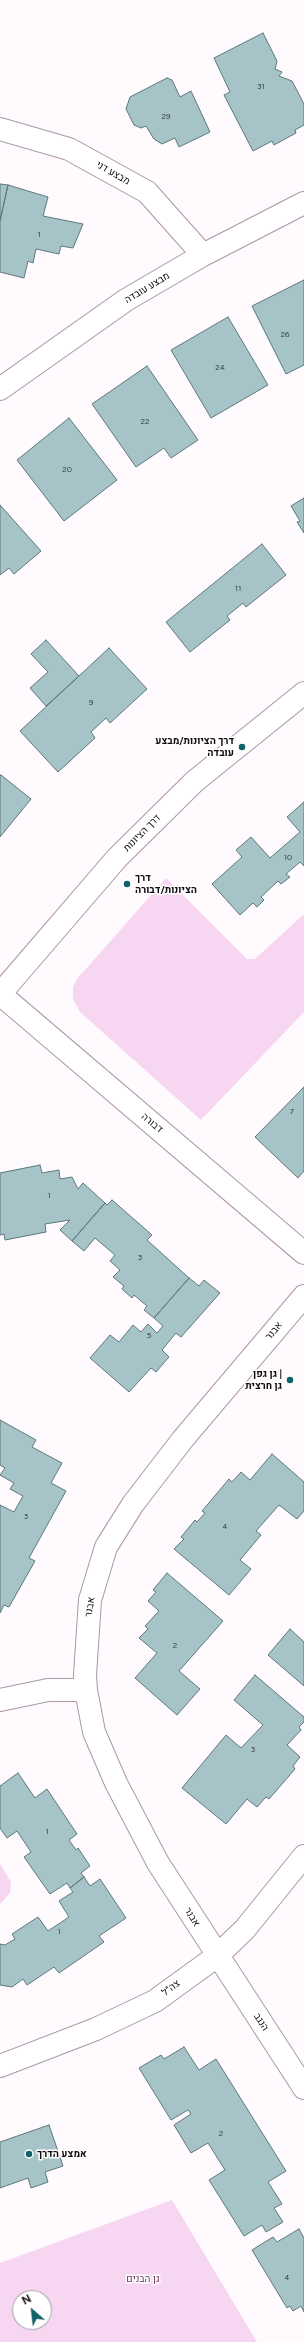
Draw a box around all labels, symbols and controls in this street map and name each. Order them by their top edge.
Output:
house number: 31 [257,82,265,92]
house number: 29 [162,112,170,122]
street label: מבצע דני [94,159,132,187]
house number: 1 [37,230,41,240]
street label: מבצע עובדה [122,270,172,306]
house number: 26 [281,330,289,340]
house number: 24 [215,363,225,373]
house number: 22 [141,417,149,427]
house number: 20 [62,465,72,475]
house number: 11 [235,584,241,594]
house number: 9 [89,698,93,708]
place label: דרך הציונות/מבצע עובדה [155,735,234,758]
marker: דרך הציונות/מבצע עובדה [237,742,247,752]
street label: דרך הציונות [121,812,163,854]
house number: 10 [284,853,292,863]
place label: דרך הציונות/דבורה [135,872,197,896]
marker: דרך הציונות/דבורה [122,879,132,889]
house number: 7 [290,1107,294,1117]
street label: דבורה [139,1111,165,1135]
house number: 1 [47,1191,51,1201]
house number: 3 [138,1253,142,1263]
street label: אבנר [263,1319,285,1343]
house number: 5 [147,1331,151,1341]
place label: גן גפן | גן חרצית [245,1368,282,1392]
marker: גן גפן | גן חרצית [285,1375,295,1385]
house number: 3 [24,1512,28,1522]
house number: 4 [223,1522,227,1532]
street label: אבנר [82,1596,98,1618]
house number: 2 [173,1641,177,1651]
house number: 3 [251,1745,255,1755]
house number: 1 [45,1827,49,1837]
street label: אבנר [182,1905,202,1929]
house number: 1 [57,1927,61,1937]
street label: צה"ל [160,1977,182,1999]
street label: הנגב [251,2011,271,2033]
house number: 2 [219,2129,223,2139]
place label: אמצע הדרך [37,2148,87,2160]
marker: אמצע הדרך [24,2149,34,2159]
park label: גן הבנים [126,2273,160,2285]
house number: 4 [285,2273,289,2283]
north arrow [12,2290,52,2330]
text: N [20,2292,33,2308]

